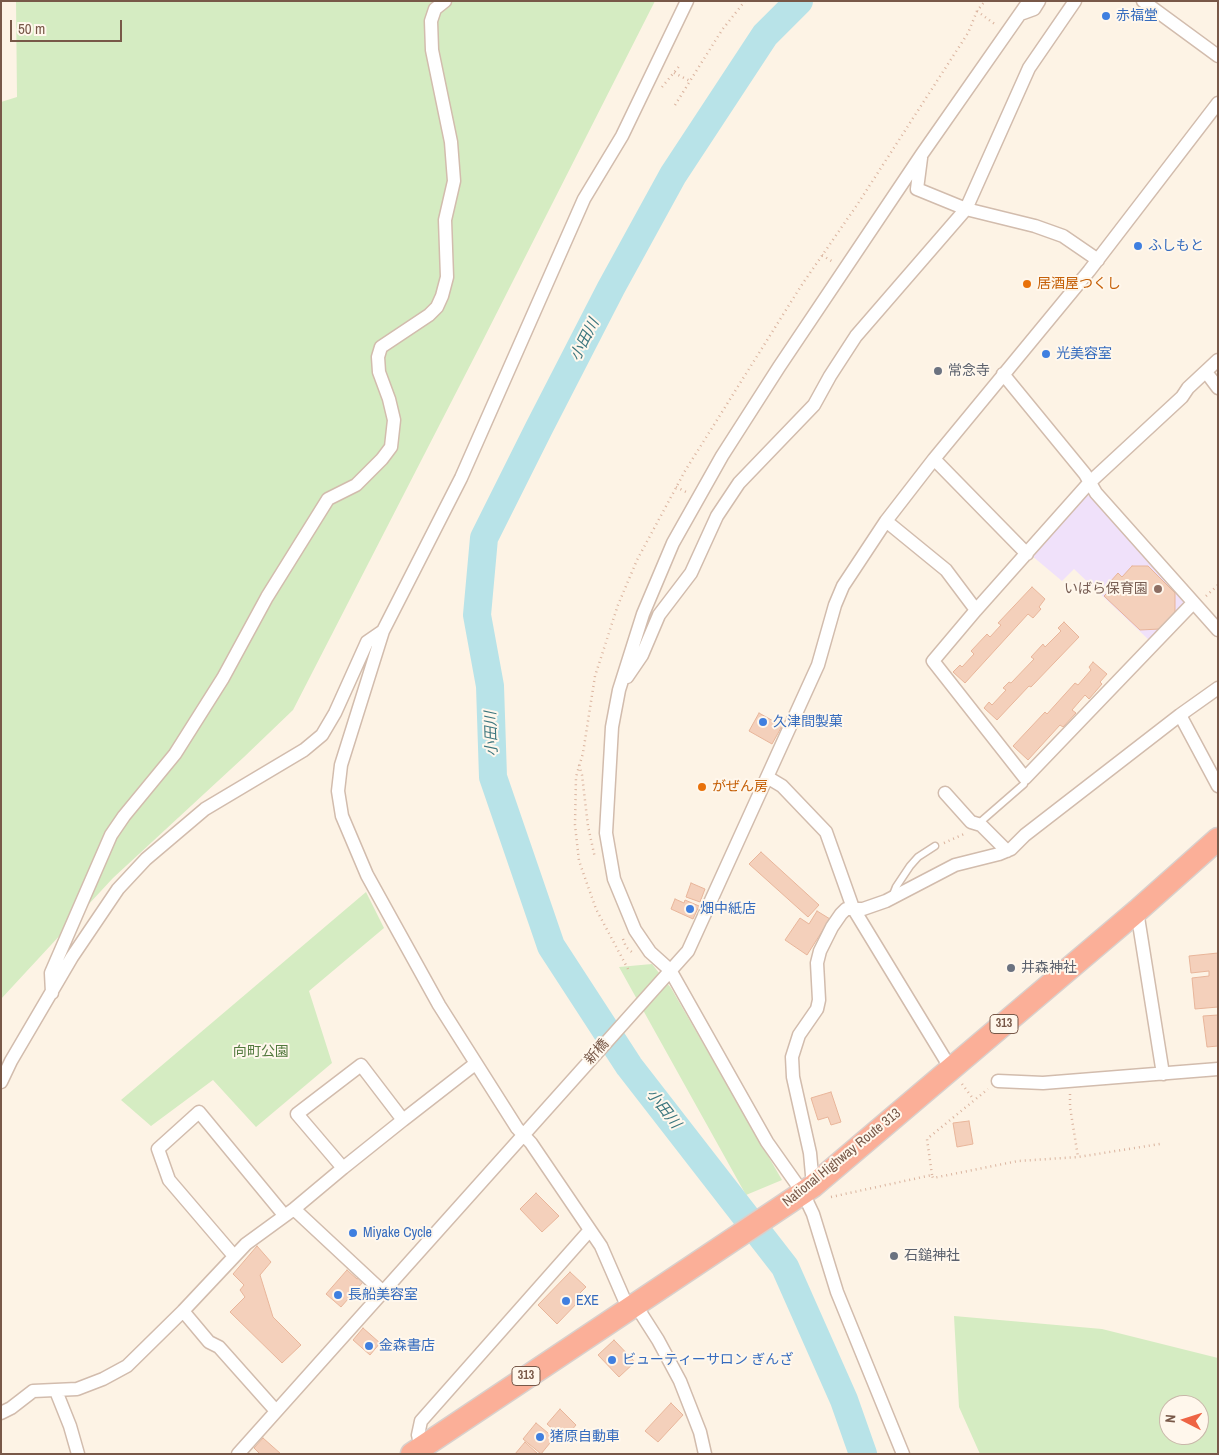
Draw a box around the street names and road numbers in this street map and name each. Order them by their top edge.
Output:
road number: 313 [990,1014,1018,1034]
street label: 新橋 [581,1036,613,1068]
street label: National Highway Route 313 [780,1105,904,1211]
road number: 313 [512,1366,540,1385]

